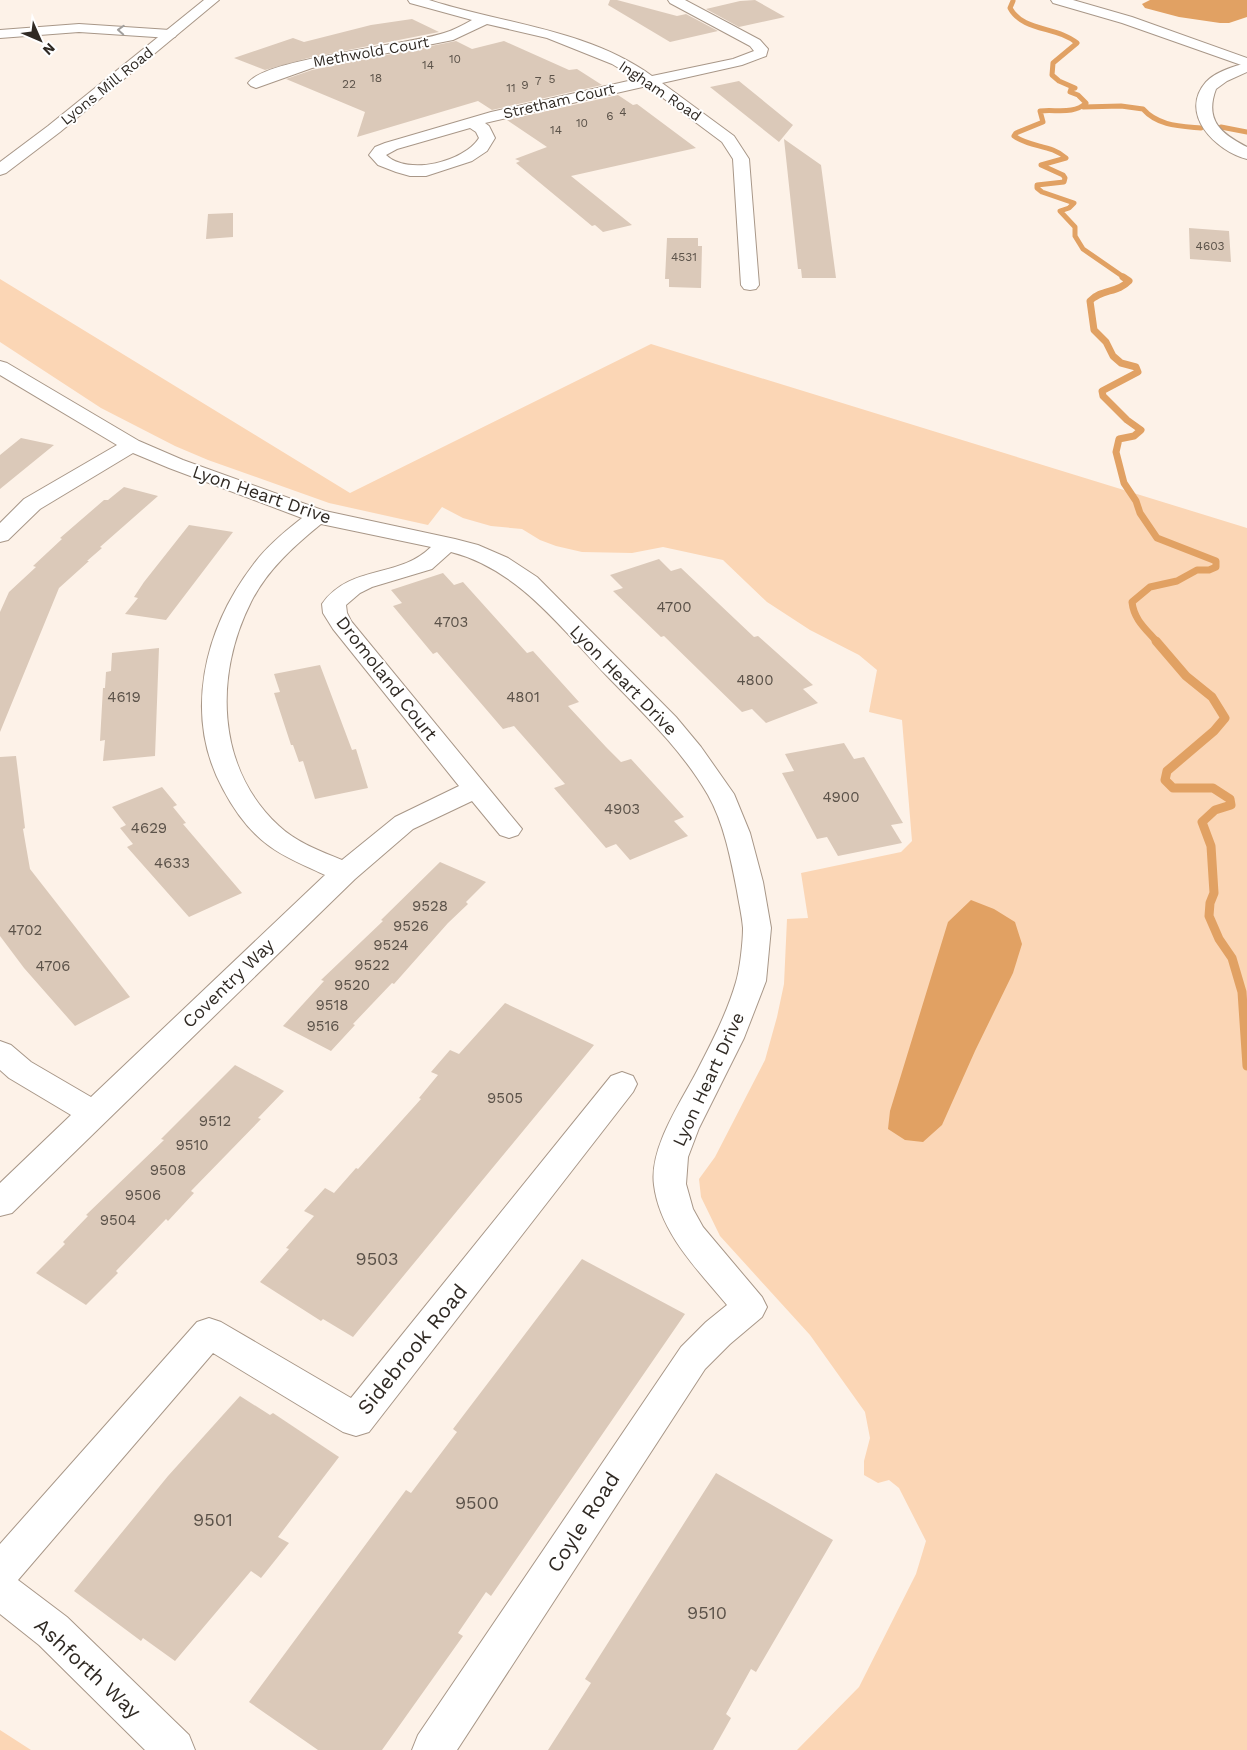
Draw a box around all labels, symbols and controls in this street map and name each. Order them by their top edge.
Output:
north arrow [15,15,65,65]
one-way arrow [117,24,125,35]
street label: Methwold Court [312,33,431,71]
text: N [40,40,59,59]
street label: Lyons Mill Road [57,43,157,129]
house number: 10 [449,52,461,66]
street label: Ingham Road [615,57,705,125]
house number: 14 [422,58,434,72]
house number: 18 [370,71,382,85]
house number: 5 [549,72,556,86]
house number: 7 [535,74,542,88]
house number: 22 [342,77,356,91]
house number: 9 [521,78,529,92]
street label: Stretham Court [501,79,617,123]
house number: 11 [506,81,516,95]
house number: 4 [619,105,627,119]
house number: 6 [606,109,614,123]
house number: 10 [576,116,588,130]
house number: 14 [550,123,562,137]
house number: 4603 [1196,239,1224,253]
house number: 4531 [671,250,697,264]
street label: Lyon Heart Drive [190,460,334,528]
house number: 4700 [656,598,692,616]
street label: Dromoland Court [332,612,442,745]
house number: 4703 [434,613,468,631]
street label: Lyon Heart Drive [566,620,682,740]
house number: 4800 [736,671,774,689]
house number: 4619 [107,688,141,706]
house number: 4801 [506,688,540,706]
house number: 4900 [822,788,860,806]
house number: 4903 [604,800,640,818]
house number: 4629 [131,819,167,837]
house number: 4633 [154,854,190,872]
house number: 9528 [412,897,448,915]
house number: 9526 [393,917,429,935]
house number: 4702 [8,921,42,939]
street label: Coventry Way [178,934,279,1032]
house number: 9524 [373,936,409,954]
house number: 9522 [354,956,390,974]
house number: 4706 [36,957,70,975]
house number: 9520 [334,976,370,994]
house number: 9518 [315,996,349,1014]
street label: Lyon Heart Drive [668,1009,748,1149]
house number: 9516 [307,1017,339,1035]
house number: 9505 [487,1089,523,1107]
house number: 9512 [199,1112,231,1130]
house number: 9510 [175,1136,209,1154]
house number: 9508 [150,1161,186,1179]
house number: 9506 [125,1186,161,1204]
house number: 9504 [100,1211,136,1229]
house number: 9503 [356,1248,398,1269]
street label: Sidebrook Road [352,1279,472,1419]
street label: Coyle Road [541,1467,625,1577]
house number: 9500 [455,1492,499,1513]
house number: 9501 [193,1509,233,1530]
house number: 9510 [687,1602,727,1623]
street label: Ashforth Way [30,1612,146,1724]

